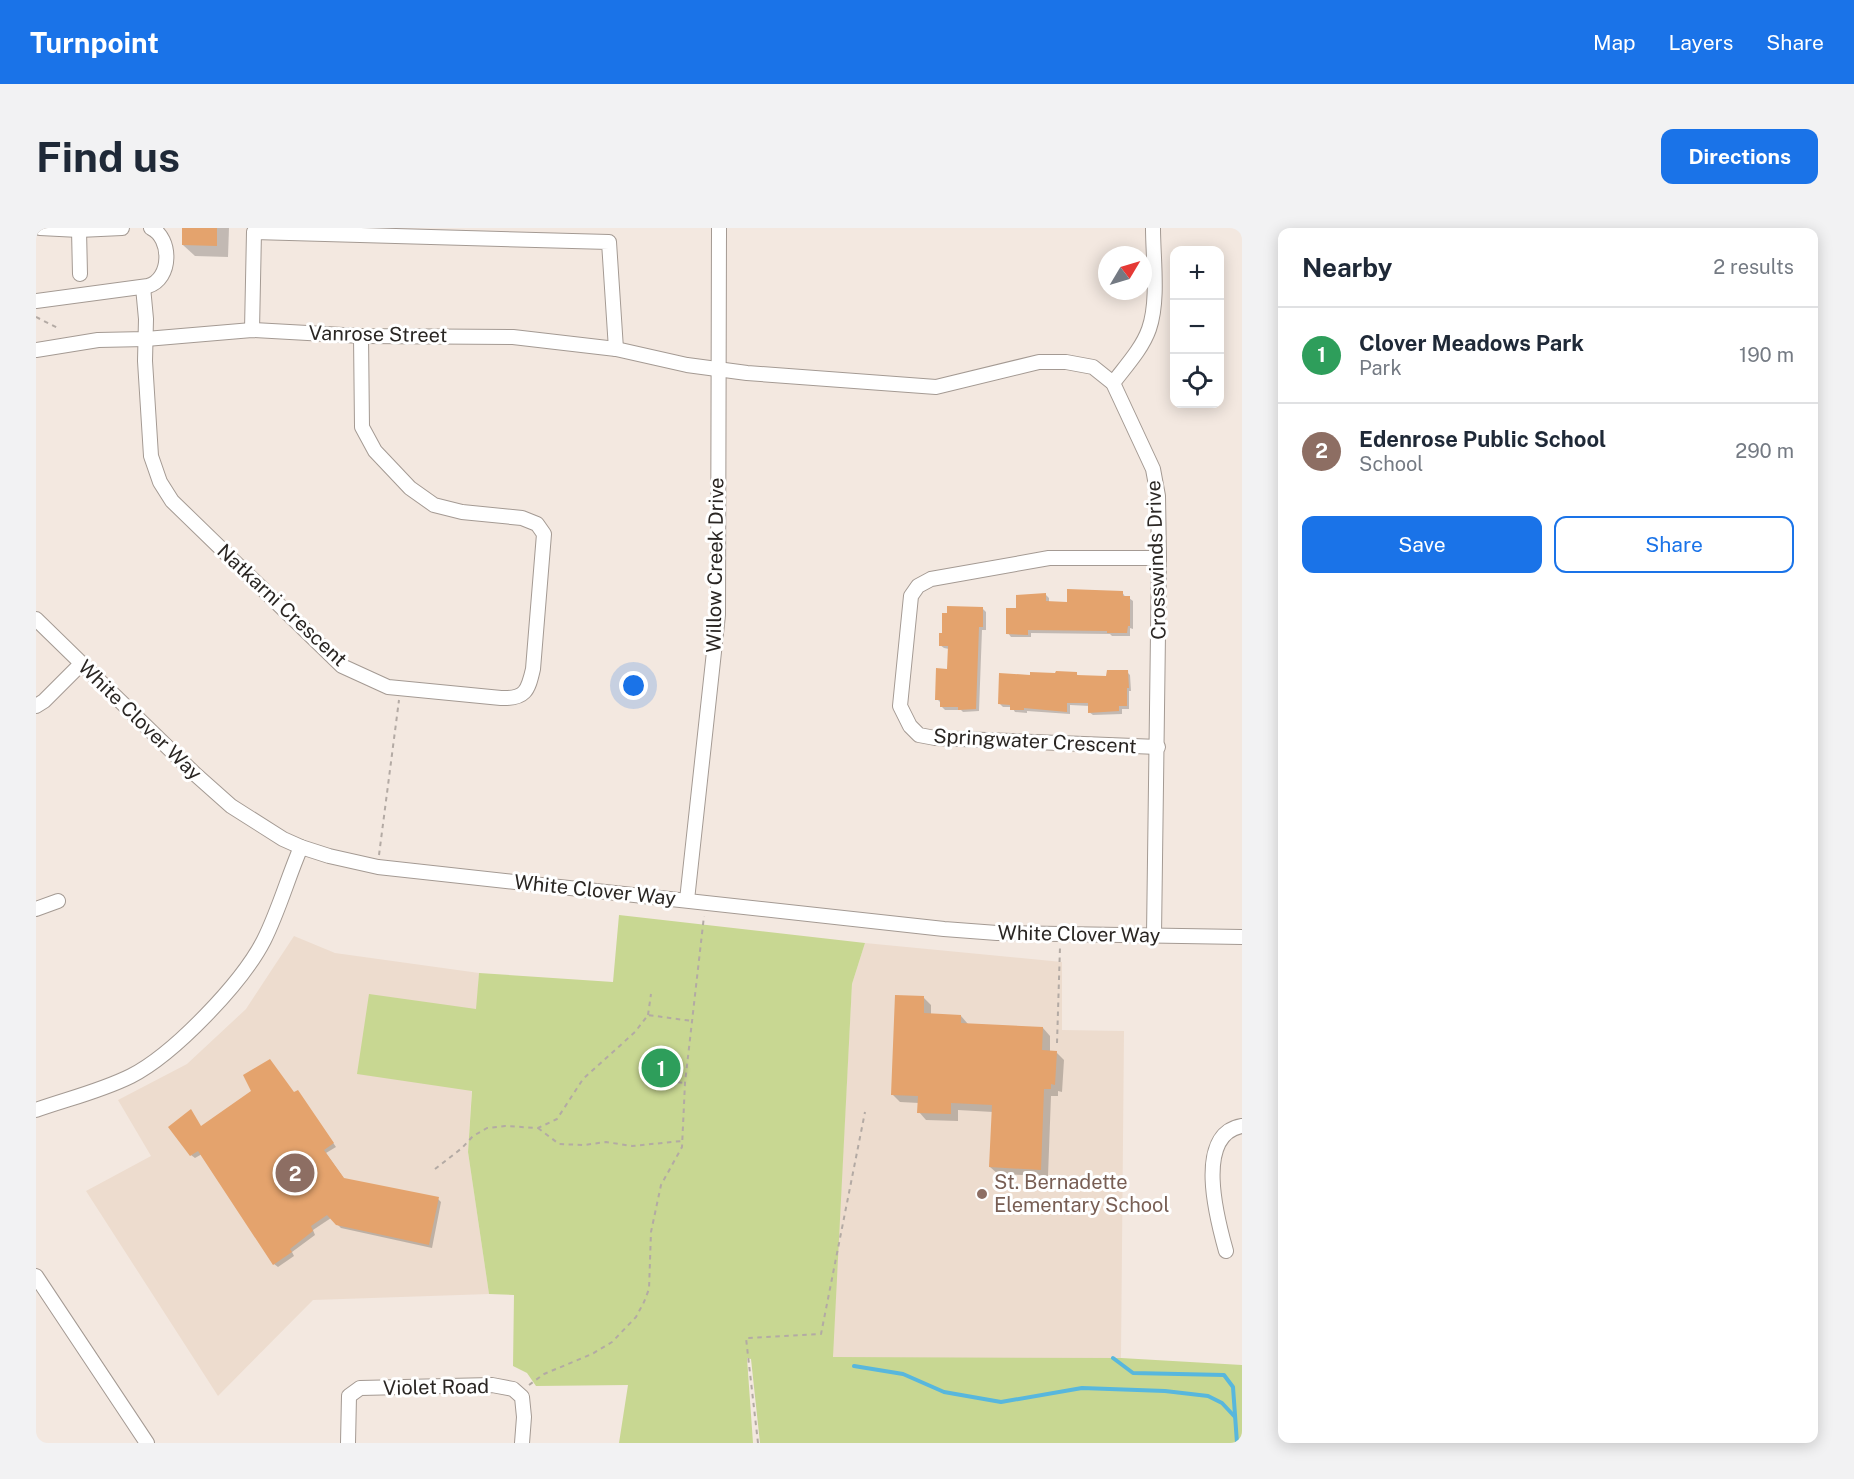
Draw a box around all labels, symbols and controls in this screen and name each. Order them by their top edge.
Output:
text: Turnpoint [30,26,159,59]
text: Map [1593,30,1636,55]
text: Layers [1669,30,1733,55]
text: Share [1766,30,1824,55]
button: Directions [1661,129,1818,184]
text: Find us [36,132,180,181]
north arrow [1098,246,1152,300]
map controls [1170,246,1224,408]
button: + [1170,246,1224,300]
text: Nearby [1302,252,1392,283]
text: 2 results [1713,255,1794,279]
button: − [1170,300,1224,354]
street label: Vanrose Street [308,321,448,347]
text: Clover Meadows Park [1359,330,1584,356]
text: 1 [1317,343,1326,367]
text: 190 m [1739,343,1794,367]
button: locate [1170,354,1224,408]
text: Park [1359,356,1402,380]
text: Edenrose Public School [1359,426,1606,452]
text: 2 [1315,439,1328,463]
text: 290 m [1735,439,1794,463]
text: School [1359,452,1423,476]
street label: Willow Creek Drive [701,477,729,653]
street label: Crosswinds Drive [1141,480,1171,640]
button: Save [1302,516,1542,573]
button: Share [1554,516,1794,573]
street label: Natkarni Crescent [212,539,352,671]
street label: White Clover Way [73,655,207,785]
your location [619,671,648,700]
street label: Springwater Crescent [933,724,1137,758]
street label: White Clover Way [513,870,677,910]
street label: White Clover Way [997,921,1161,947]
pin: 1 [642,1046,680,1090]
pin: 2 [276,1150,314,1196]
place label: St. Bernadette Elementary School [994,1170,1169,1217]
marker: St. Bernadette Elementary School [975,1187,989,1201]
street label: Violet Road [383,1374,489,1400]

